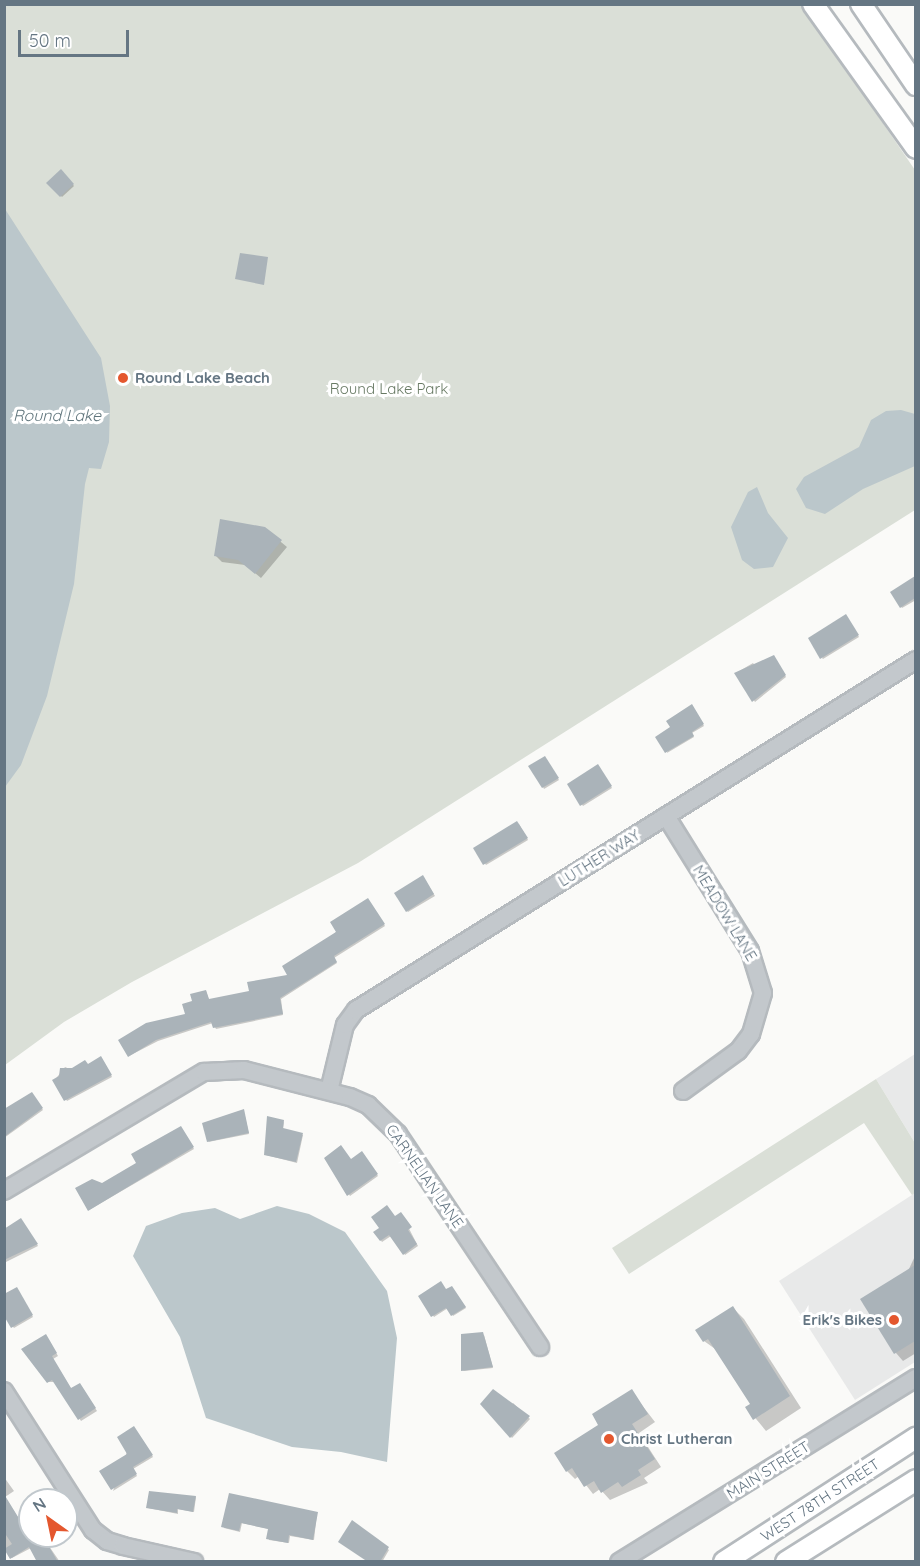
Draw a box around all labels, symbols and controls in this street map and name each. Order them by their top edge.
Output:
scale bar [21,18,132,56]
text: 50 m [29,29,71,52]
place label: Round Lake Beach [135,369,270,387]
marker: Round Lake Beach [116,371,130,385]
park label: Round Lake Park [330,380,448,398]
water label: Round Lake [13,405,101,425]
street label: LUTHER WAY [555,826,643,890]
street label: MEADOW LANE [689,862,761,964]
street label: CARNELIAN LANE [382,1121,468,1231]
place label: Erik's Bikes [803,1311,882,1329]
marker: Erik's Bikes [887,1313,901,1327]
place label: Christ Lutheran [621,1430,733,1448]
marker: Christ Lutheran [602,1432,616,1446]
street label: MAIN STREET [723,1437,813,1503]
street label: WEST 78TH STREET [757,1455,883,1545]
north arrow [18,1488,78,1548]
text: N [29,1493,50,1516]

